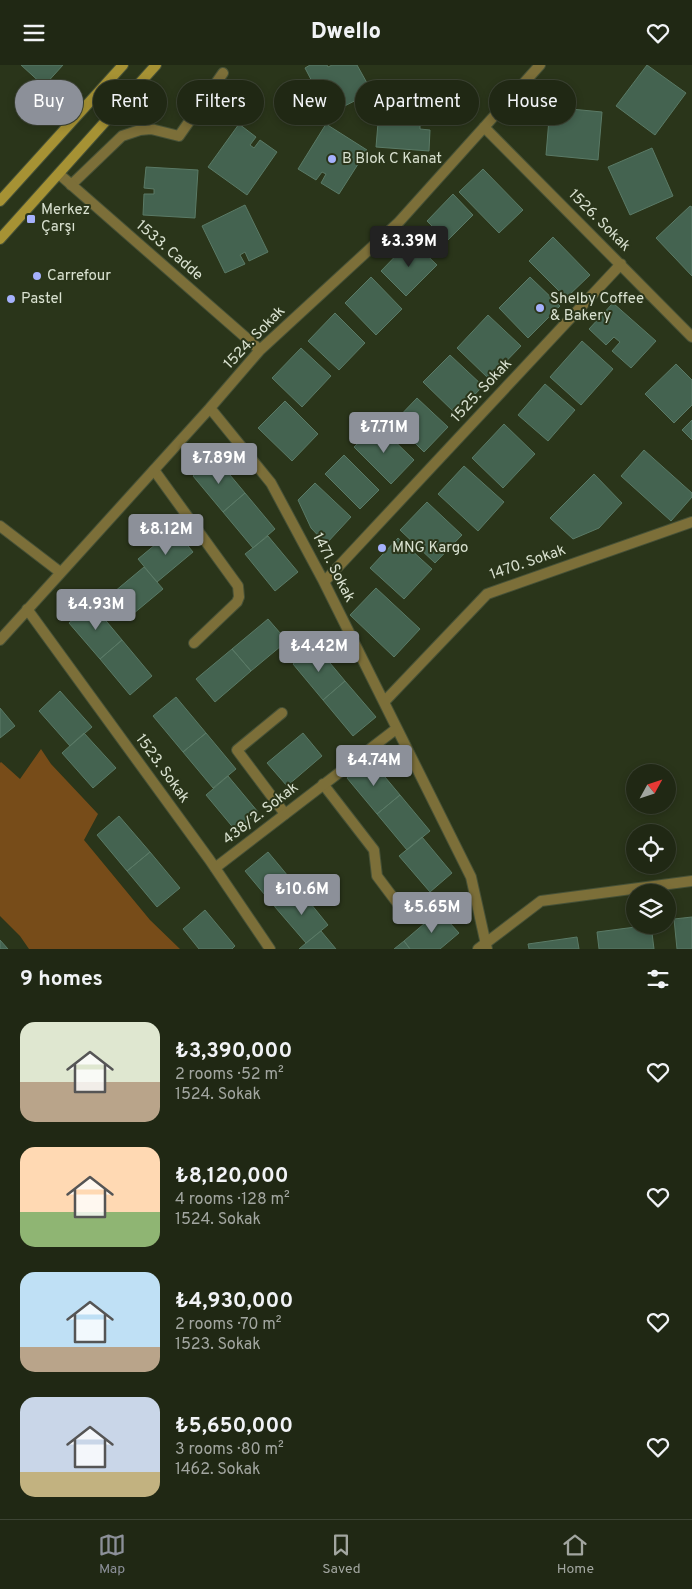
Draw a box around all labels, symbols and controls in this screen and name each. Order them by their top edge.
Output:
icon: menu [20,19,48,47]
text: Dwello [311,19,381,46]
icon: heart [644,19,672,47]
chip: Buy [15,80,83,125]
chip: Rent [93,80,167,125]
chip: Filters [177,80,264,125]
chip: New [274,80,345,125]
chip: Apartment [355,80,479,125]
chip: House [489,80,576,125]
place label: B Blok C Kanat [342,150,442,169]
marker: B Blok C Kanat [326,153,338,165]
street label: 1526. Sokak [564,186,634,256]
place label: Merkez Çarşı [41,201,90,237]
marker: Merkez Çarşı [25,213,37,225]
street label: 1533. Cadde [132,217,206,285]
pin: ₺3.39M [368,225,450,268]
text: ₺3.39M [381,232,437,252]
place label: Carrefour [47,267,111,286]
marker: Carrefour [31,270,43,282]
place label: Pastel [21,290,62,309]
place label: Shelby Coffee & Bakery [550,290,644,326]
marker: Pastel [5,293,17,305]
street label: 1524. Sokak [220,302,290,374]
marker: Shelby Coffee & Bakery [534,302,546,314]
street label: 1525. Sokak [448,355,517,427]
pin: ₺7.71M [343,411,425,454]
text: ₺7.71M [360,418,408,438]
pin: ₺7.89M [178,443,260,485]
text: ₺7.89M [192,449,246,469]
pin: ₺8.12M [125,513,207,556]
text: ₺8.12M [139,520,193,540]
street label: 1471. Sokak [307,530,359,606]
place label: MNG Kargo [392,539,468,558]
street label: 1470. Sokak [488,541,568,585]
marker: MNG Kargo [376,542,388,554]
pin: ₺4.93M [55,589,137,631]
text: ₺4.93M [68,595,124,615]
pin: ₺4.42M [278,631,360,673]
text: ₺4.42M [290,637,348,657]
street label: 1523. Sokak [131,731,193,807]
pin: ₺4.74M [333,745,415,787]
text: ₺4.74M [347,751,401,771]
north arrow [626,764,676,814]
map controls [626,764,676,934]
street label: 438/2. Sokak [219,778,303,850]
button: locate [626,824,676,874]
pin: ₺10.6M [261,873,343,916]
text: ₺10.6M [275,880,329,900]
button: layers [626,884,676,934]
pin: ₺5.65M [391,891,473,934]
text: ₺5.65M [404,898,460,918]
icon: filters [644,965,672,993]
text: 9 homes [20,966,103,993]
text: ₺3,390,000 [175,1038,292,1065]
icon: home [60,1042,120,1102]
icon: heart [644,1058,672,1086]
text: 2 rooms · 52 m² [175,1065,284,1085]
text: 1524. Sokak [175,1085,261,1105]
text: ₺8,120,000 [175,1163,289,1190]
icon: home [60,1167,120,1227]
icon: heart [644,1183,672,1211]
text: 4 rooms · 128 m² [175,1190,290,1210]
text: 1524. Sokak [175,1210,261,1230]
text: ₺4,930,000 [175,1288,293,1315]
icon: home [60,1292,120,1352]
icon: heart [644,1308,672,1336]
text: 2 rooms · 70 m² [175,1315,282,1335]
text: 1523. Sokak [175,1335,261,1355]
text: ₺5,650,000 [175,1413,293,1440]
icon: home [60,1417,120,1477]
icon: heart [644,1433,672,1461]
text: 3 rooms · 80 m² [175,1440,284,1460]
text: 1462. Sokak [175,1460,261,1480]
tab: Map [98,1531,126,1578]
tab: Saved [322,1531,361,1578]
tab: Home [557,1531,594,1578]

